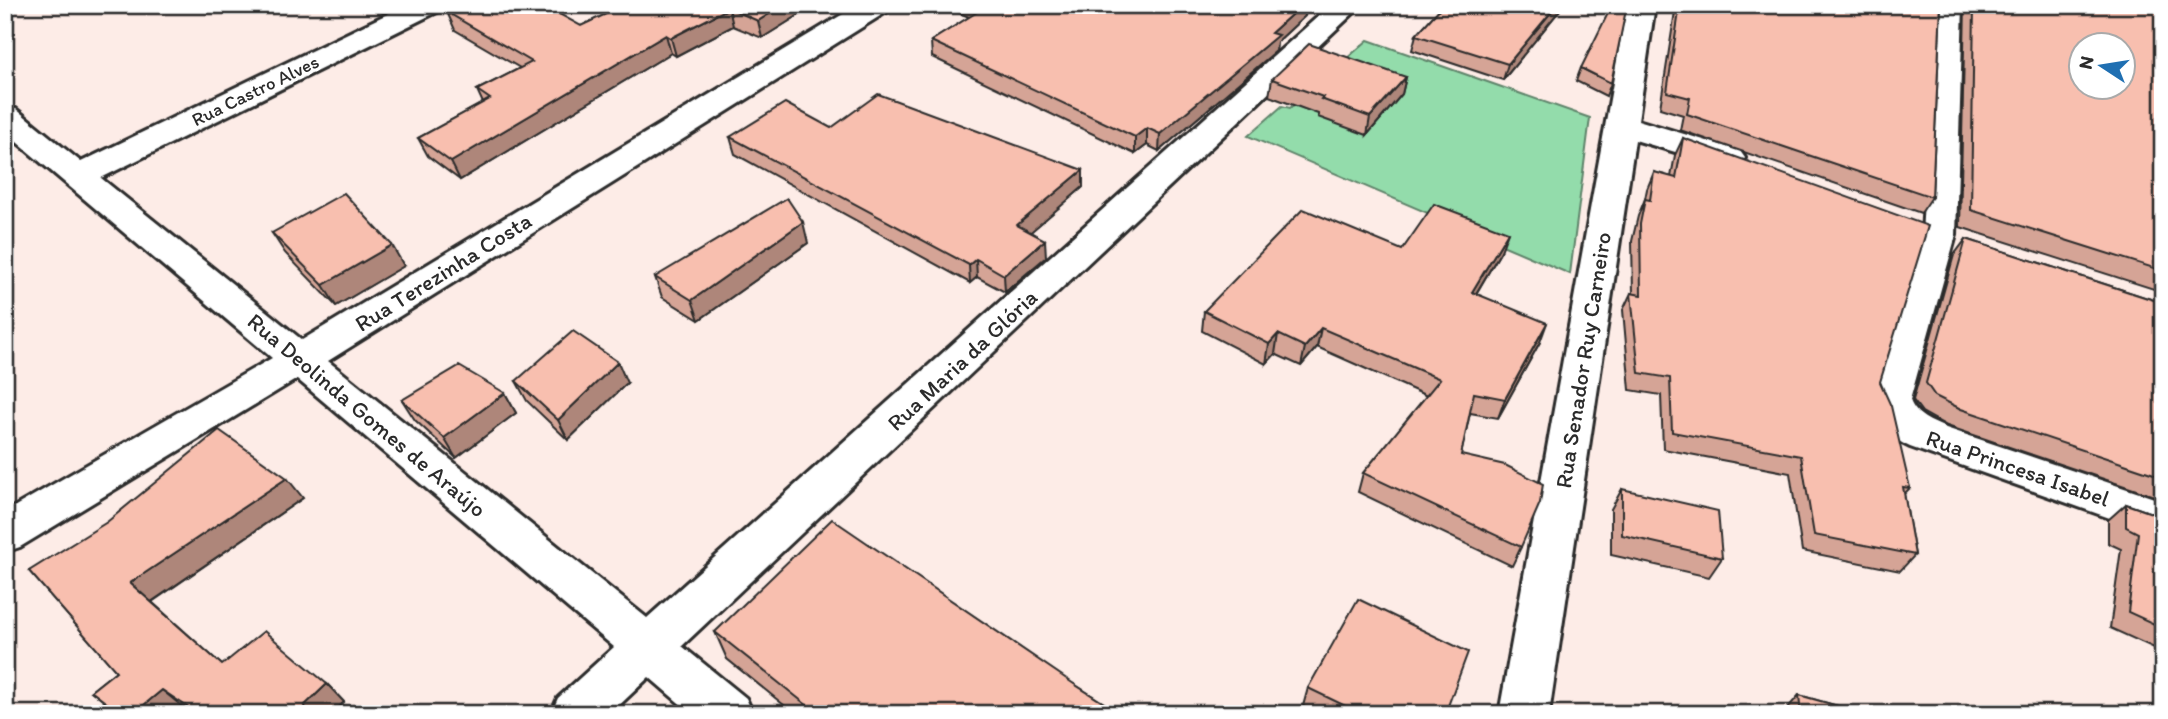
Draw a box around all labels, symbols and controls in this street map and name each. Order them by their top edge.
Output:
north arrow [2066,32,2136,102]
street label: Rua Castro Alves [188,50,323,131]
text: N [2073,54,2098,71]
street label: Rua Terezinha Costa [350,206,536,338]
street label: Rua Senador Ruy Carneiro [1549,230,1617,490]
street label: Rua Maria da Glória [881,283,1043,437]
street label: Rua Deolinda Gomes de Araújo [242,307,492,523]
street label: Rua Princesa Isabel [1923,423,2114,513]

